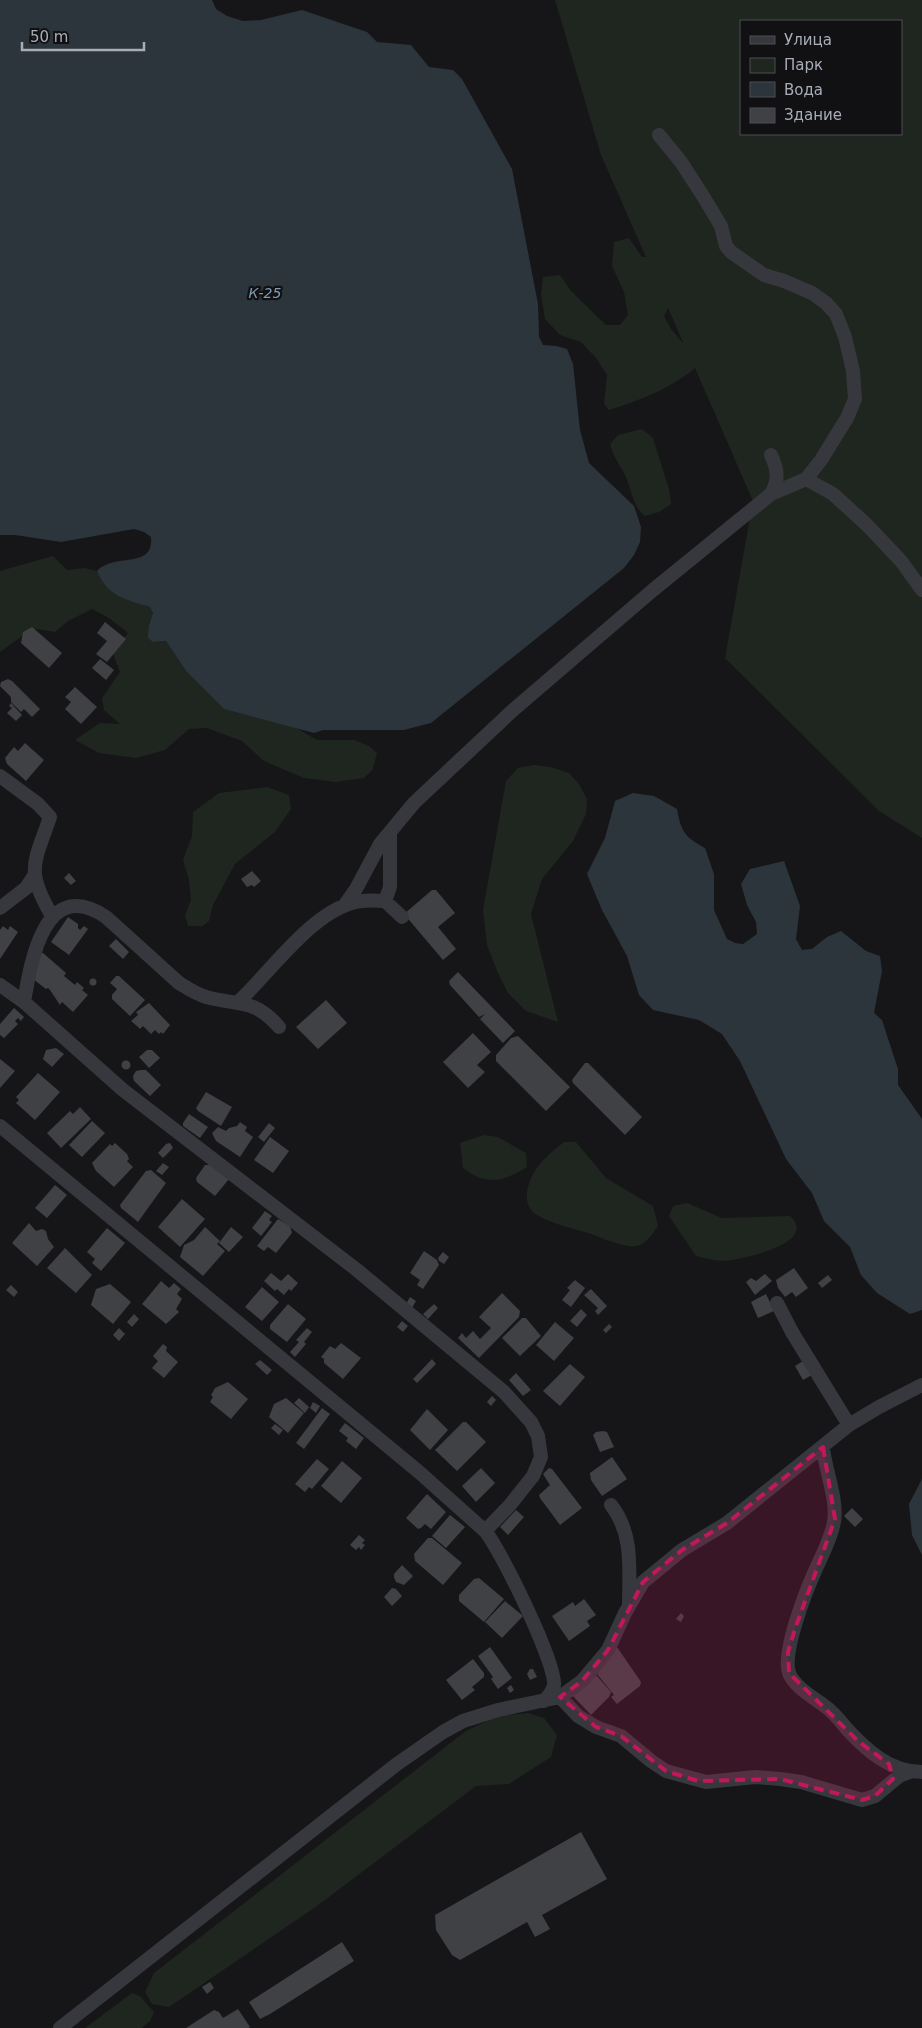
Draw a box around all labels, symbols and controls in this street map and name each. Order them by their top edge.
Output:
scale bar [22,20,145,52]
legend [740,20,902,135]
text: 50 m [30,28,68,46]
text: Улица [784,31,832,49]
text: Парк [784,56,823,74]
text: Вода [784,81,823,99]
text: Здание [784,106,842,124]
water label: К-25 [249,285,281,301]

